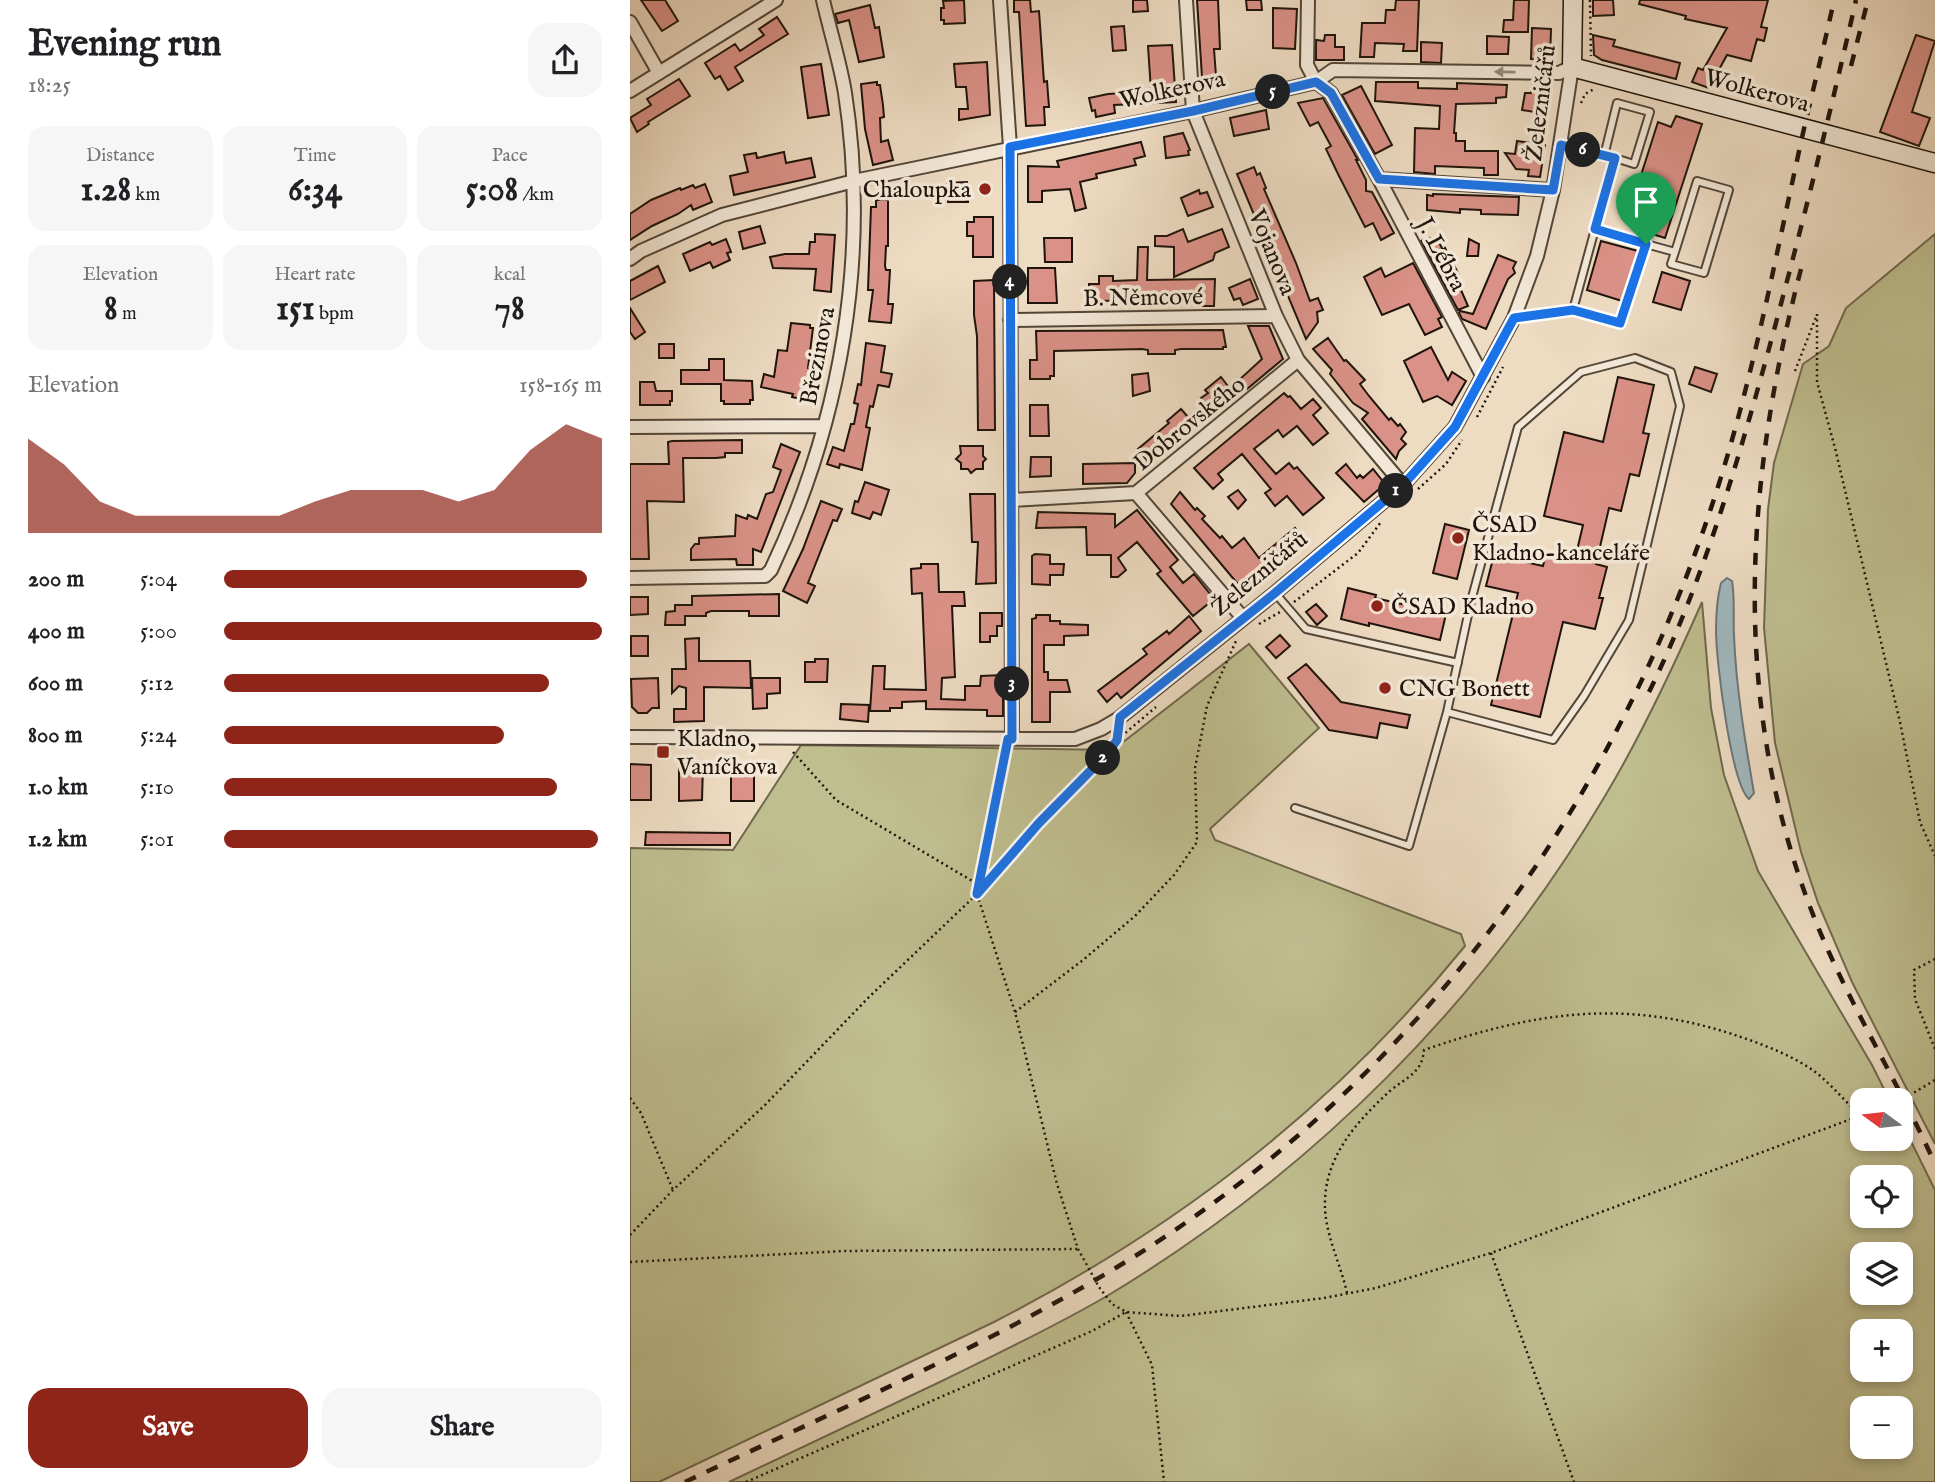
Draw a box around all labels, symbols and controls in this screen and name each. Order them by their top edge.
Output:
text: Evening run [28,21,222,69]
button: share [528,23,602,97]
street label: Železničářů [1519,43,1564,163]
street label: Wolkerova [1701,63,1813,120]
street label: Wolkerova [1117,64,1229,117]
one-way arrow [1494,66,1516,78]
text: 18:25 [28,71,71,100]
pin: 5 [1256,74,1290,110]
text: 5 [1269,79,1276,103]
pin: 6 [1566,132,1600,168]
text: 6 [1578,137,1587,161]
text: Distance [86,144,155,168]
text: Time [294,144,336,168]
text: Pace [492,144,528,168]
text: 1.28 [80,168,131,213]
text: 6:34 [288,168,342,213]
text: 5:08 [466,168,518,213]
pin [1616,172,1676,244]
place label: Chaloupka [863,175,972,206]
marker: Chaloupka [977,181,993,197]
text: km [131,183,160,207]
text: /km [518,183,554,207]
icon: arrive [1627,183,1665,221]
street label: Vojanova [1240,204,1303,301]
street label: J. Lébra [1407,210,1473,298]
text: Elevation [83,263,158,287]
text: Heart rate [274,263,356,287]
text: kcal [494,263,526,287]
pin: 4 [992,264,1028,300]
text: 4 [1005,269,1014,293]
street label: B. Němcové [1083,282,1204,315]
text: 8 [104,287,118,332]
text: 151 [276,287,315,332]
text: 78 [495,287,525,332]
text: m [118,302,137,326]
text: bpm [315,302,354,326]
street label: Březinova [794,304,843,408]
street label: Dobrovského [1128,370,1252,479]
text: Elevation [28,371,119,400]
text: 158–165 m [519,371,602,400]
pin: 1 [1378,474,1414,508]
text: 1 [1392,478,1399,502]
place label: ČSAD Kladno-kanceláře [1472,510,1650,569]
street label: Železničářů [1205,525,1315,624]
marker: ČSAD Kladno-kanceláře [1450,530,1466,546]
text: 200 m [28,565,84,594]
text: 5:04 [140,565,177,594]
place label: ČSAD Kladno [1391,592,1534,623]
marker: ČSAD Kladno [1369,598,1385,614]
text: 400 m [28,617,85,646]
text: 5:00 [140,617,177,646]
pin: 3 [994,666,1030,702]
text: 600 m [28,669,83,698]
text: 5:12 [140,669,174,698]
text: 3 [1008,671,1015,695]
place label: CNG Bonett [1399,674,1530,705]
marker: CNG Bonett [1377,680,1393,696]
text: 800 m [28,721,82,750]
text: 5:24 [140,721,176,750]
place label: Kladno, Vaníčkova [676,724,778,783]
pin: 2 [1086,740,1120,776]
marker: Kladno, Vaníčkova [655,744,671,760]
text: 2 [1098,745,1107,769]
text: 1.0 km [28,773,88,802]
text: 5:10 [140,773,174,802]
text: 1.2 km [28,825,87,854]
text: 5:01 [140,825,174,854]
north arrow [1850,1088,1913,1152]
map controls [1850,1088,1913,1459]
button: locate [1850,1165,1913,1228]
button: layers [1850,1242,1913,1305]
button: + [1850,1319,1913,1382]
button: Save [28,1388,308,1468]
button: Share [322,1388,602,1468]
button: − [1850,1396,1913,1459]

